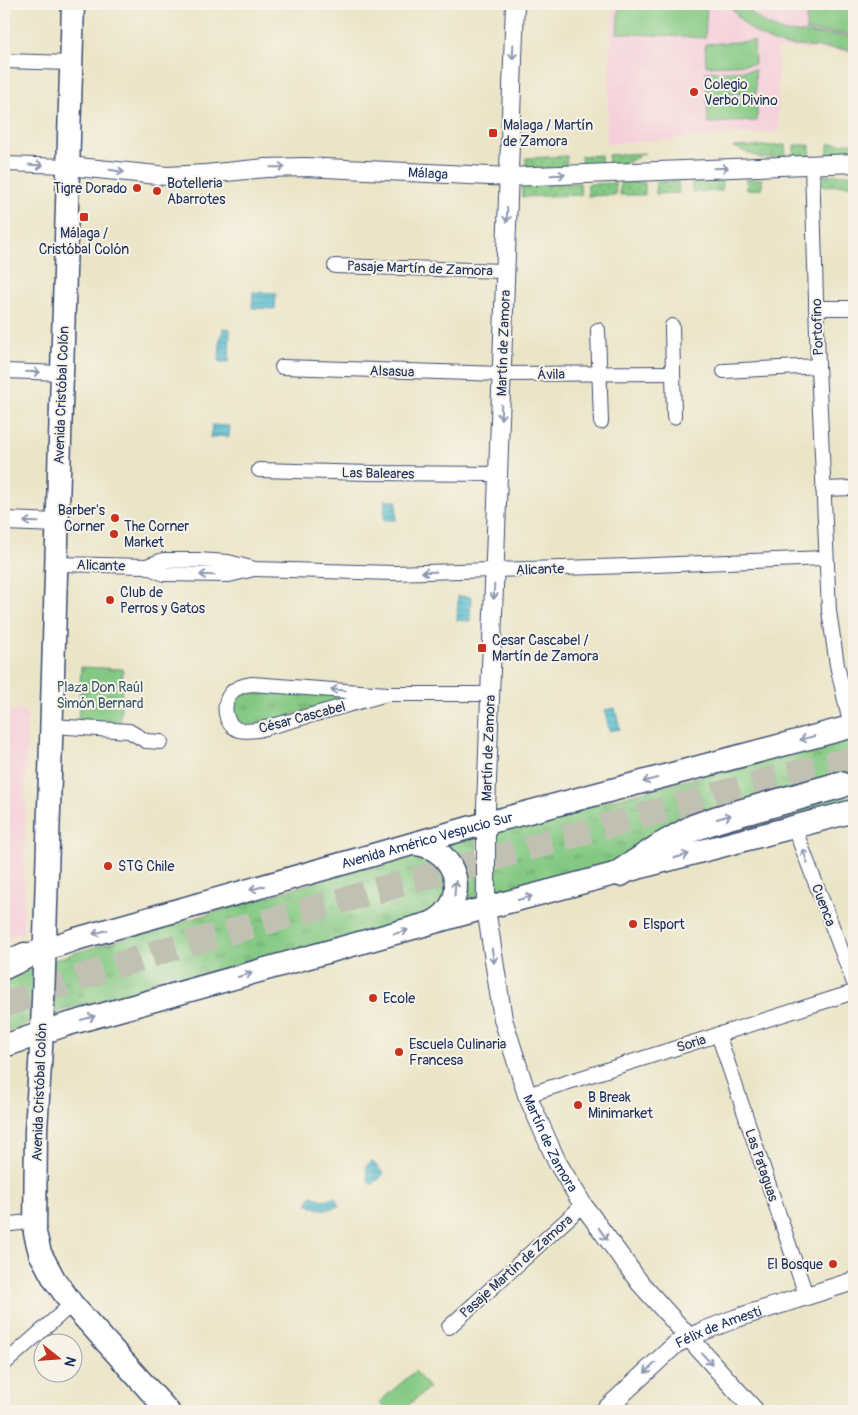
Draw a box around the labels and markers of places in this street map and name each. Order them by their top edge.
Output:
place label: Colegio Verbo Divino [704,76,778,109]
marker: Colegio Verbo Divino [688,86,700,98]
place label: Malaga / Martín de Zamora [503,117,593,150]
marker: Malaga / Martín de Zamora [487,127,499,139]
place label: Botelleria Abarrotes [167,175,226,208]
place label: Tigre Dorado [53,180,127,197]
marker: Tigre Dorado [131,182,143,194]
marker: Botelleria Abarrotes [151,185,163,197]
marker: Málaga / Cristóbal Colón [78,211,90,223]
place label: Málaga / Cristóbal Colón [39,225,129,258]
place label: Barber's Corner [58,502,106,535]
marker: Barber's Corner [109,512,121,524]
place label: The Corner Market [124,518,189,551]
marker: The Corner Market [108,528,120,540]
place label: Club de Perros y Gatos [120,584,206,617]
marker: Club de Perros y Gatos [104,594,116,606]
place label: Cesar Cascabel / Martín de Zamora [492,632,599,665]
marker: Cesar Cascabel / Martín de Zamora [476,642,488,654]
place label: STG Chile [118,858,174,875]
marker: STG Chile [102,860,114,872]
place label: Elsport [643,916,685,933]
marker: Elsport [627,918,639,930]
place label: Ecole [383,990,415,1007]
marker: Ecole [367,992,379,1004]
place label: Escuela Culinaria Francesa [409,1036,506,1069]
marker: Escuela Culinaria Francesa [393,1046,405,1058]
place label: B Break Minimarket [588,1089,653,1122]
marker: B Break Minimarket [572,1099,584,1111]
place label: El Bosque [767,1256,823,1273]
marker: El Bosque [827,1258,839,1270]

